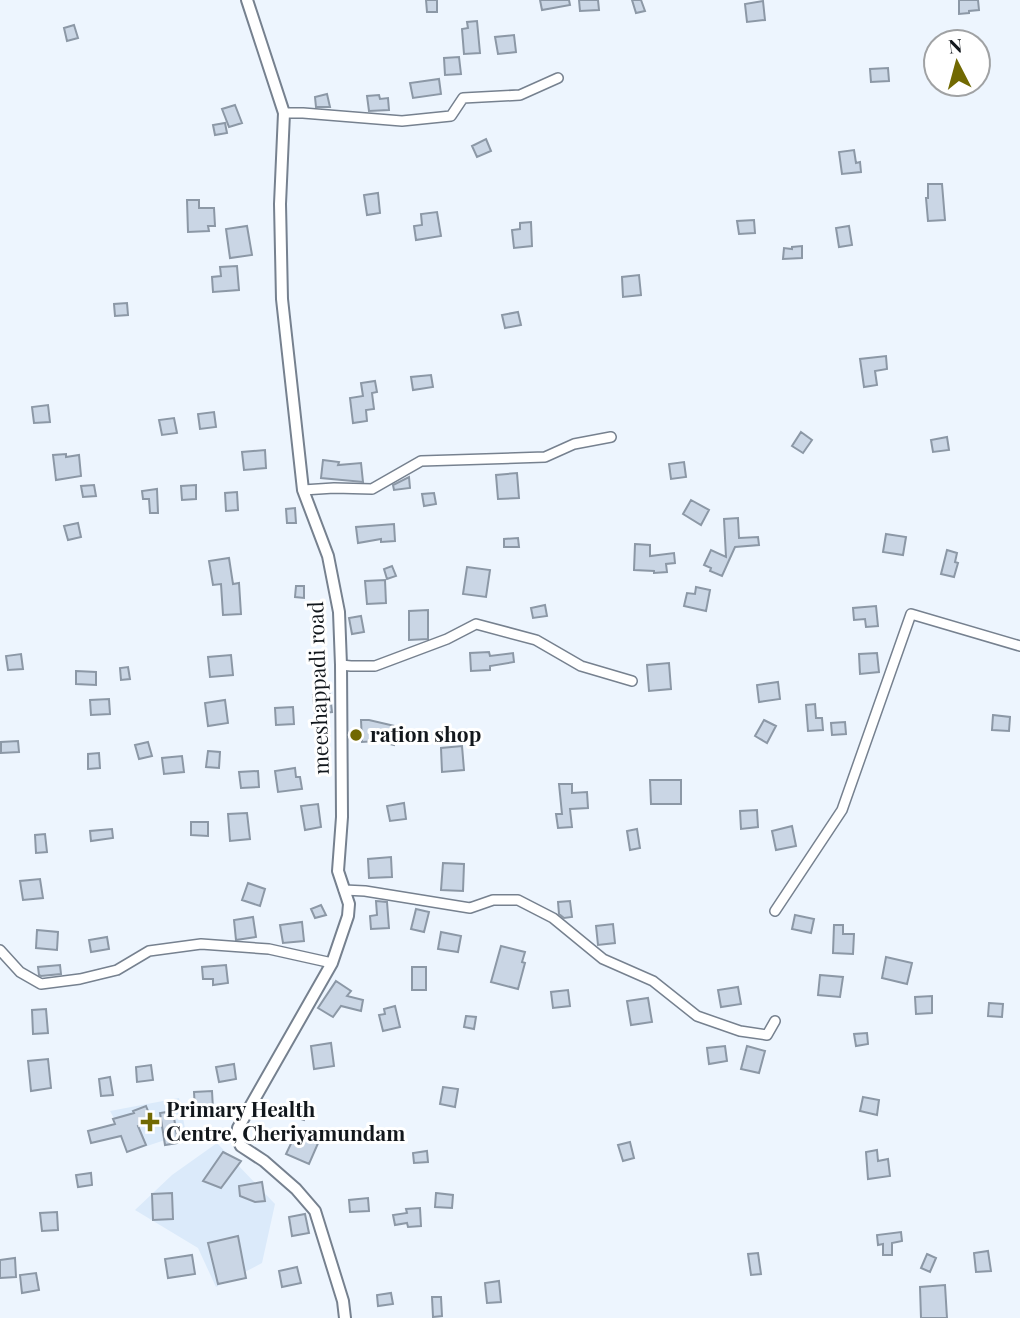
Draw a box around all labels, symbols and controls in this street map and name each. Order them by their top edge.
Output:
north arrow [922,28,992,98]
text: N [947,31,964,59]
street label: meeshappadi road [300,601,334,775]
place label: ration shop [370,719,481,747]
marker: ration shop [348,727,364,743]
place label: Primary Health Centre, Cheriyamundam [166,1094,405,1146]
marker: Primary Health Centre, Cheriyamundam [140,1112,160,1132]

